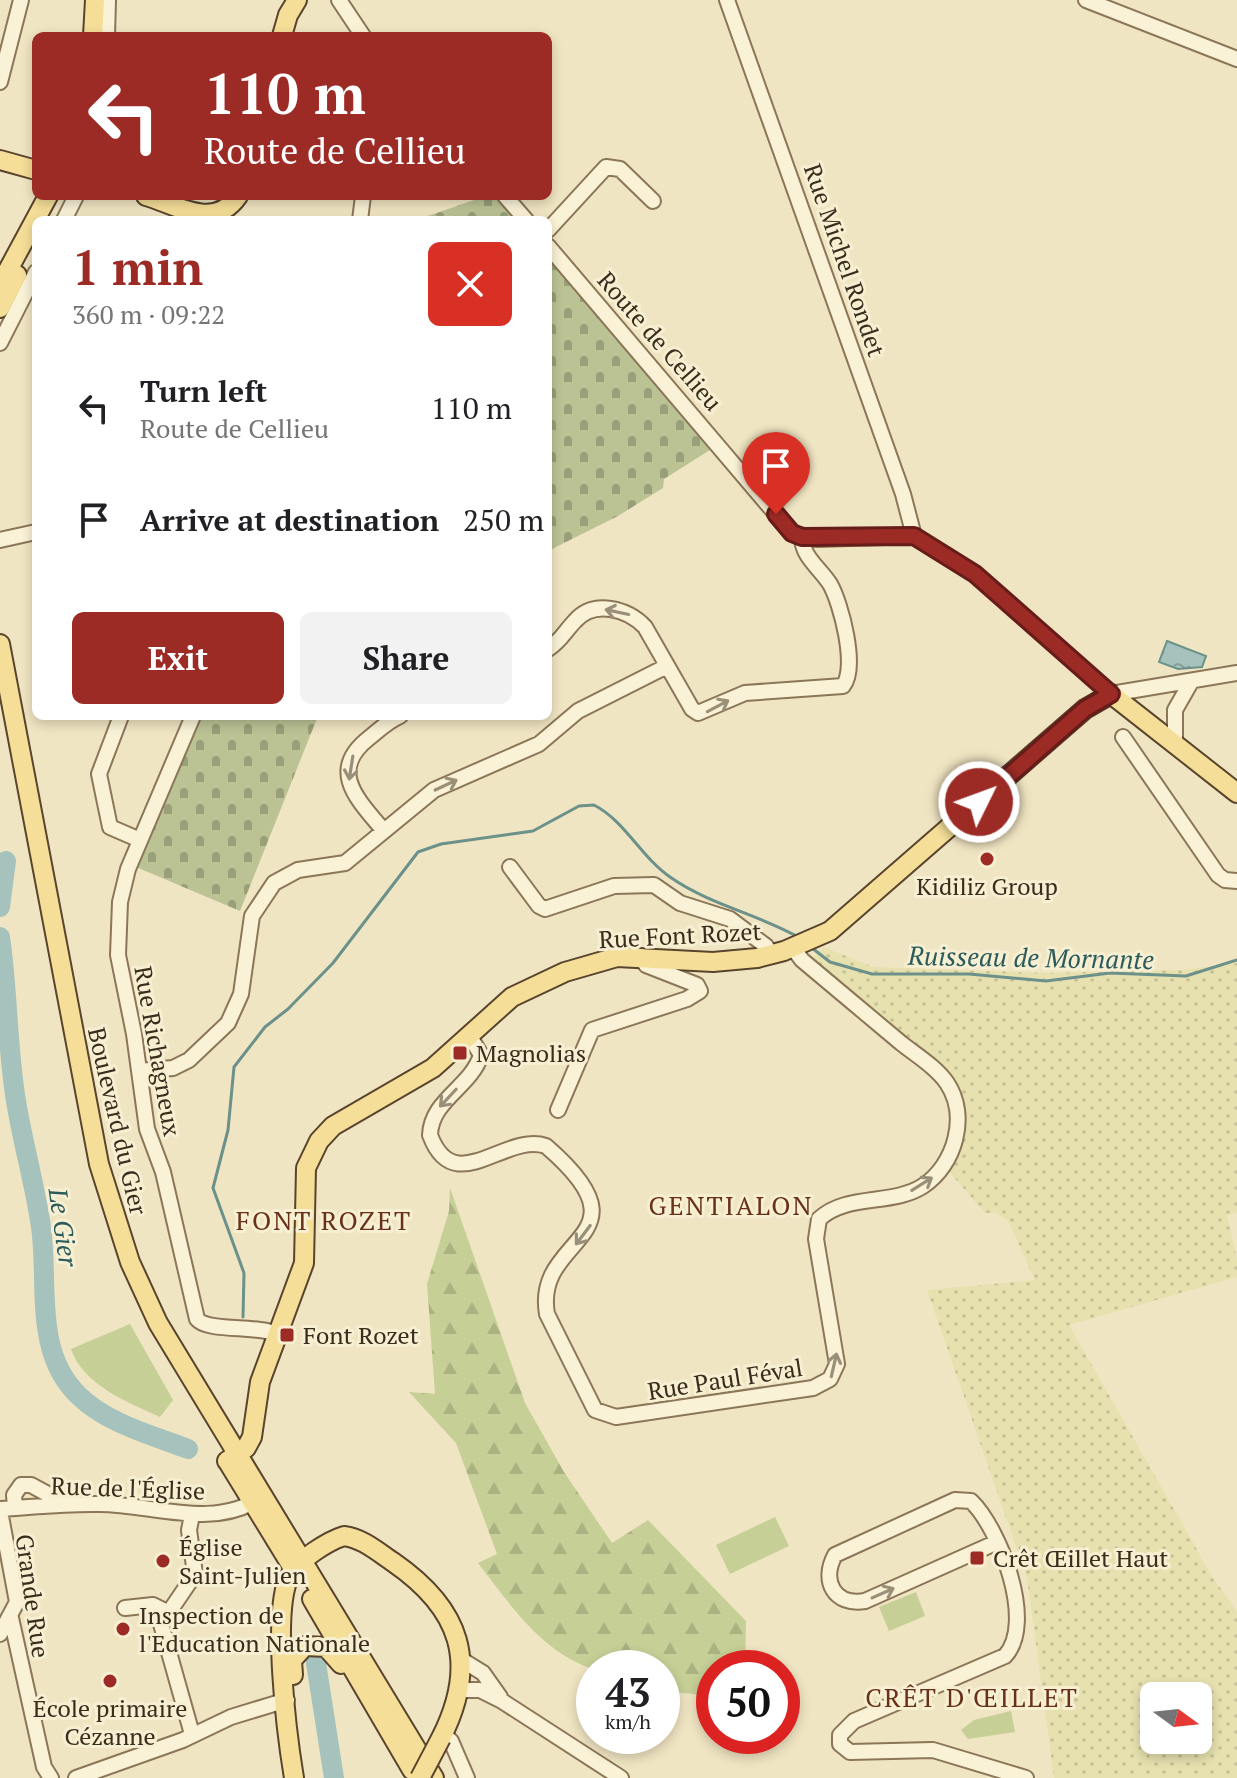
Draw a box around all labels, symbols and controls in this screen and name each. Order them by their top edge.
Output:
text: 110 m [204,56,366,130]
icon: left [72,64,176,168]
text: Route de Cellieu [204,127,466,174]
street label: Rue Michel Rondet [797,159,893,361]
text: 1 min [72,235,203,299]
button: close [428,242,512,326]
street label: Route de Cellieu [591,265,729,417]
text: 360 m · 09:22 [72,297,225,331]
text: Turn left [140,371,267,411]
icon: left [72,386,116,430]
text: 110 m [431,388,512,428]
text: Route de Cellieu [140,411,329,445]
pin [742,432,810,514]
icon: arrive [754,444,798,488]
icon: arrive [72,498,116,542]
text: Arrive at destination [140,500,439,540]
text: 250 m [463,500,544,540]
one-way arrow [605,604,631,619]
button: Exit [72,612,284,704]
button: Share [300,612,512,704]
one-way arrow [706,697,729,713]
one-way arrow [343,755,358,780]
position arrow [937,760,1021,844]
one-way arrow [433,777,457,792]
marker: Kidiliz Group [978,850,996,868]
place label: Kidiliz Group [916,870,1058,902]
street label: Rue Font Rozet [598,915,762,955]
water label: Ruisseau de Mornante [907,938,1155,976]
street label: Rue Richagneux [127,963,189,1139]
street label: Boulevard du Gier [81,1024,155,1219]
place label: Magnolias [476,1037,586,1069]
marker: Magnolias [451,1044,469,1062]
one-way arrow [440,1087,458,1107]
one-way arrow [910,1176,933,1192]
water label: Le Gier [42,1185,86,1269]
district label: GENTIALON [649,1188,813,1222]
district label: FONT ROZET [236,1203,412,1237]
one-way arrow [574,1224,591,1245]
place label: Font Rozet [303,1319,419,1351]
marker: Font Rozet [278,1326,296,1344]
street label: Rue Paul Féval [645,1351,805,1407]
one-way arrow [827,1353,842,1378]
street label: Rue de l'Église [50,1469,206,1507]
place label: Église Saint-Julien [179,1531,306,1591]
street label: Grande Rue [8,1532,58,1660]
place label: Crêt Œillet Haut [993,1542,1168,1574]
marker: Crêt Œillet Haut [968,1549,986,1567]
marker: Église Saint-Julien [154,1552,172,1570]
one-way arrow [870,1584,894,1599]
place label: Inspection de l'Education Nationale [139,1599,370,1659]
marker: Inspection de l'Education Nationale [114,1620,132,1638]
speed limit sign: 50 [696,1650,800,1754]
text: 43 [605,1665,651,1718]
marker: École primaire Cézanne [101,1672,119,1690]
district label: CRÊT D'ŒILLET [865,1680,1079,1714]
north arrow [1140,1682,1212,1754]
map controls [1140,1682,1212,1754]
place label: École primaire Cézanne [33,1692,187,1752]
text: km/h [605,1708,651,1735]

